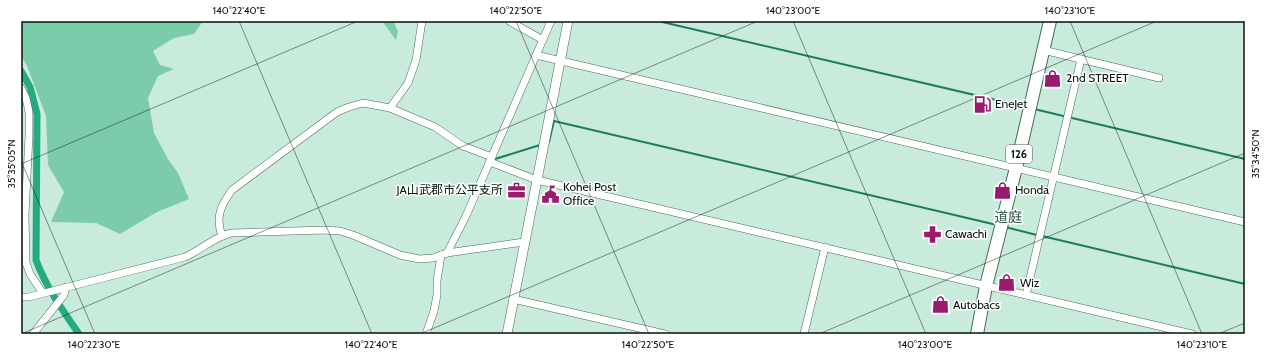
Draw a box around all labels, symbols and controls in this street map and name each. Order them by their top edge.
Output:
text: 140°22'40"E [213,4,266,17]
text: 140°22'50"E [490,4,543,17]
text: 140°23'00"E [766,4,820,17]
text: 140°23'10"E [1045,4,1096,17]
shop icon: 2nd STREET [1043,68,1063,88]
place label: 2nd STREET [1066,70,1129,85]
fuel station icon: EneJet [972,94,992,114]
place label: EneJet [995,96,1027,111]
text: 35°34'50"N [1249,129,1262,179]
text: 35°35'05"N [5,140,18,188]
road number: 126 [1006,145,1032,163]
place label: Kohei Post Office [563,179,616,208]
office icon: JA山武郡市公平支所 [506,180,526,200]
shop icon: Honda [992,180,1012,200]
place label: JA山武郡市公平支所 [396,182,503,197]
place label: Honda [1015,182,1049,197]
public building icon: Kohei Post Office [540,184,560,204]
district label: 道庭 [994,208,1022,226]
pharmacy icon: Cawachi [922,224,942,244]
place label: Cawachi [945,226,987,241]
shop icon: Wiz [997,273,1017,293]
place label: Wiz [1020,275,1040,290]
shop icon: Autobacs [930,295,950,315]
place label: Autobacs [953,297,1000,312]
text: 140°22'30"E [68,338,121,351]
text: 140°22'40"E [345,338,398,351]
text: 140°22'50"E [622,338,675,351]
text: 140°23'00"E [898,338,952,351]
text: 140°23'10"E [1177,338,1228,351]

